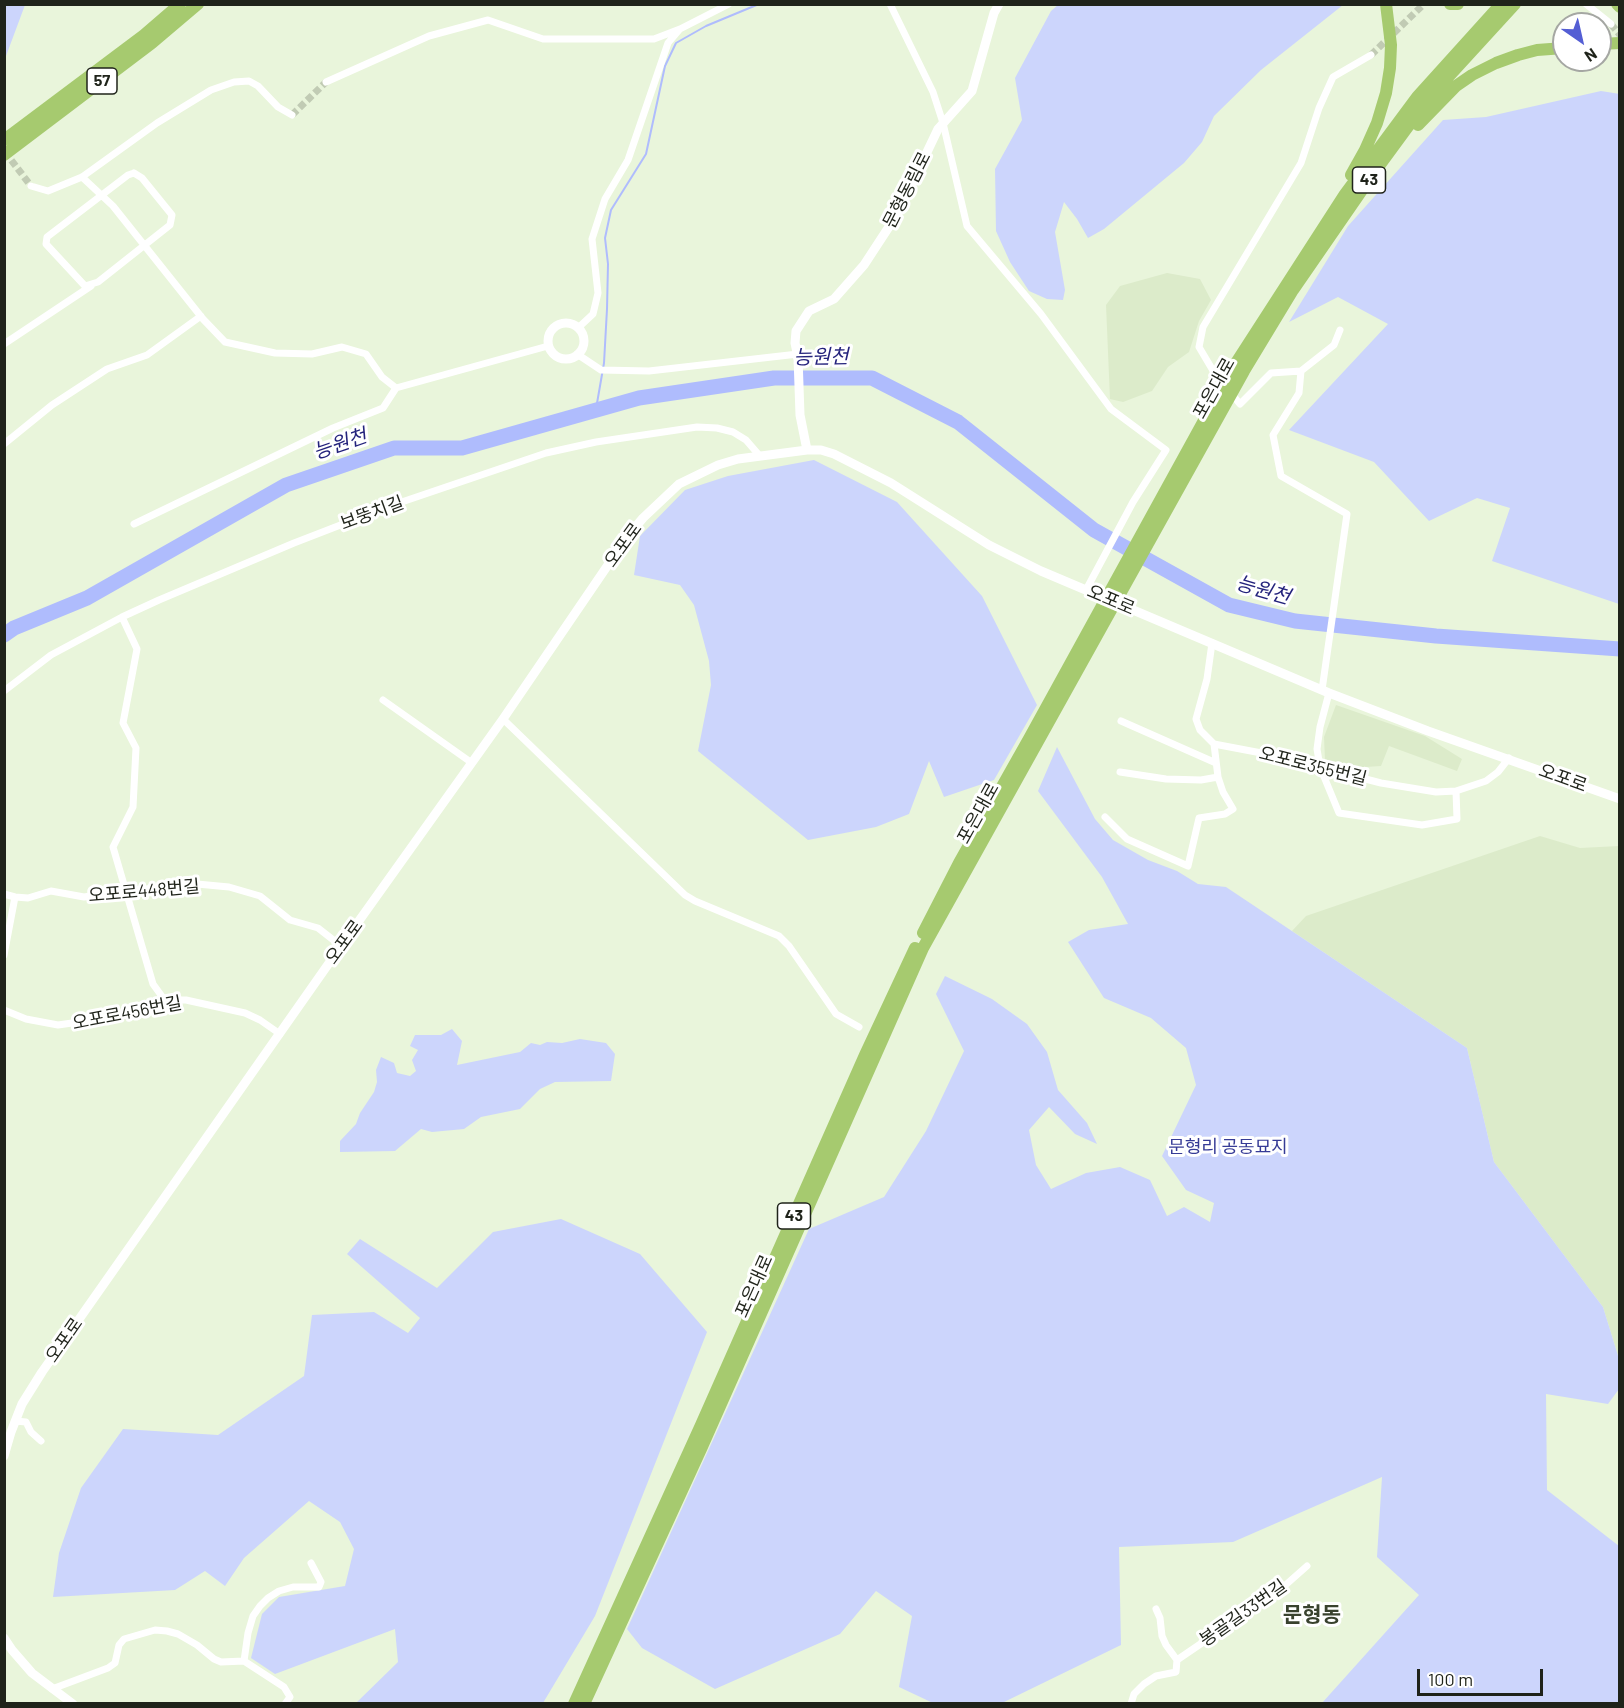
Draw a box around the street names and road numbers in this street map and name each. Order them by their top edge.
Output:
road number: 57 [87,68,117,94]
street label: 문형동림로 [879,148,935,232]
road number: 43 [1352,167,1386,193]
street label: 포은대로 [1188,354,1240,422]
street label: 보뚱치길 [337,492,407,534]
street label: 오포로 [600,519,646,571]
street label: 오포로 [1084,580,1138,620]
street label: 오포로355번길 [1257,742,1369,790]
street label: 오포로 [1536,759,1590,797]
street label: 포은대로 [952,779,1004,847]
street label: 오포로448번길 [87,875,201,907]
street label: 오포로 [321,916,367,968]
street label: 오포로456번길 [70,992,184,1034]
road number: 43 [778,1203,810,1229]
street label: 포은대로 [731,1251,777,1321]
street label: 오포로 [41,1313,87,1367]
street label: 봉골길33번길 [1195,1575,1291,1651]

